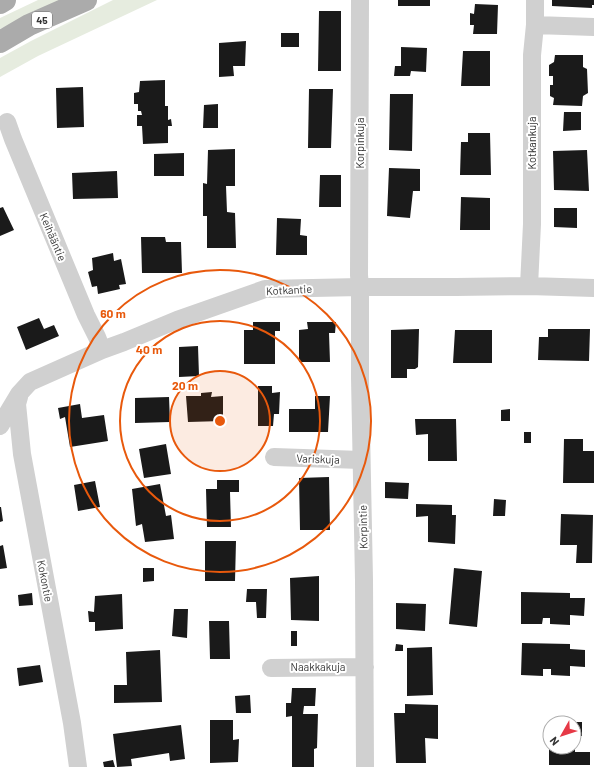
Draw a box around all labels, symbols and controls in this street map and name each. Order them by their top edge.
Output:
road number: 45 [32,12,52,28]
street label: Kotkankuja [525,116,538,170]
street label: Korpinkuja [353,117,366,169]
street label: Keihääntie [38,211,69,263]
street label: Kotkantie [266,282,312,297]
text: 60 m [100,306,126,320]
text: 40 m [136,342,162,356]
text: 20 m [172,378,198,392]
centre of rings [213,414,227,428]
street label: Variskuja [296,451,340,466]
street label: Korpintie [356,505,369,549]
street label: Kokontie [35,559,56,603]
street label: Naakkakuja [291,660,345,673]
north arrow [542,715,582,755]
text: N [546,735,561,749]

